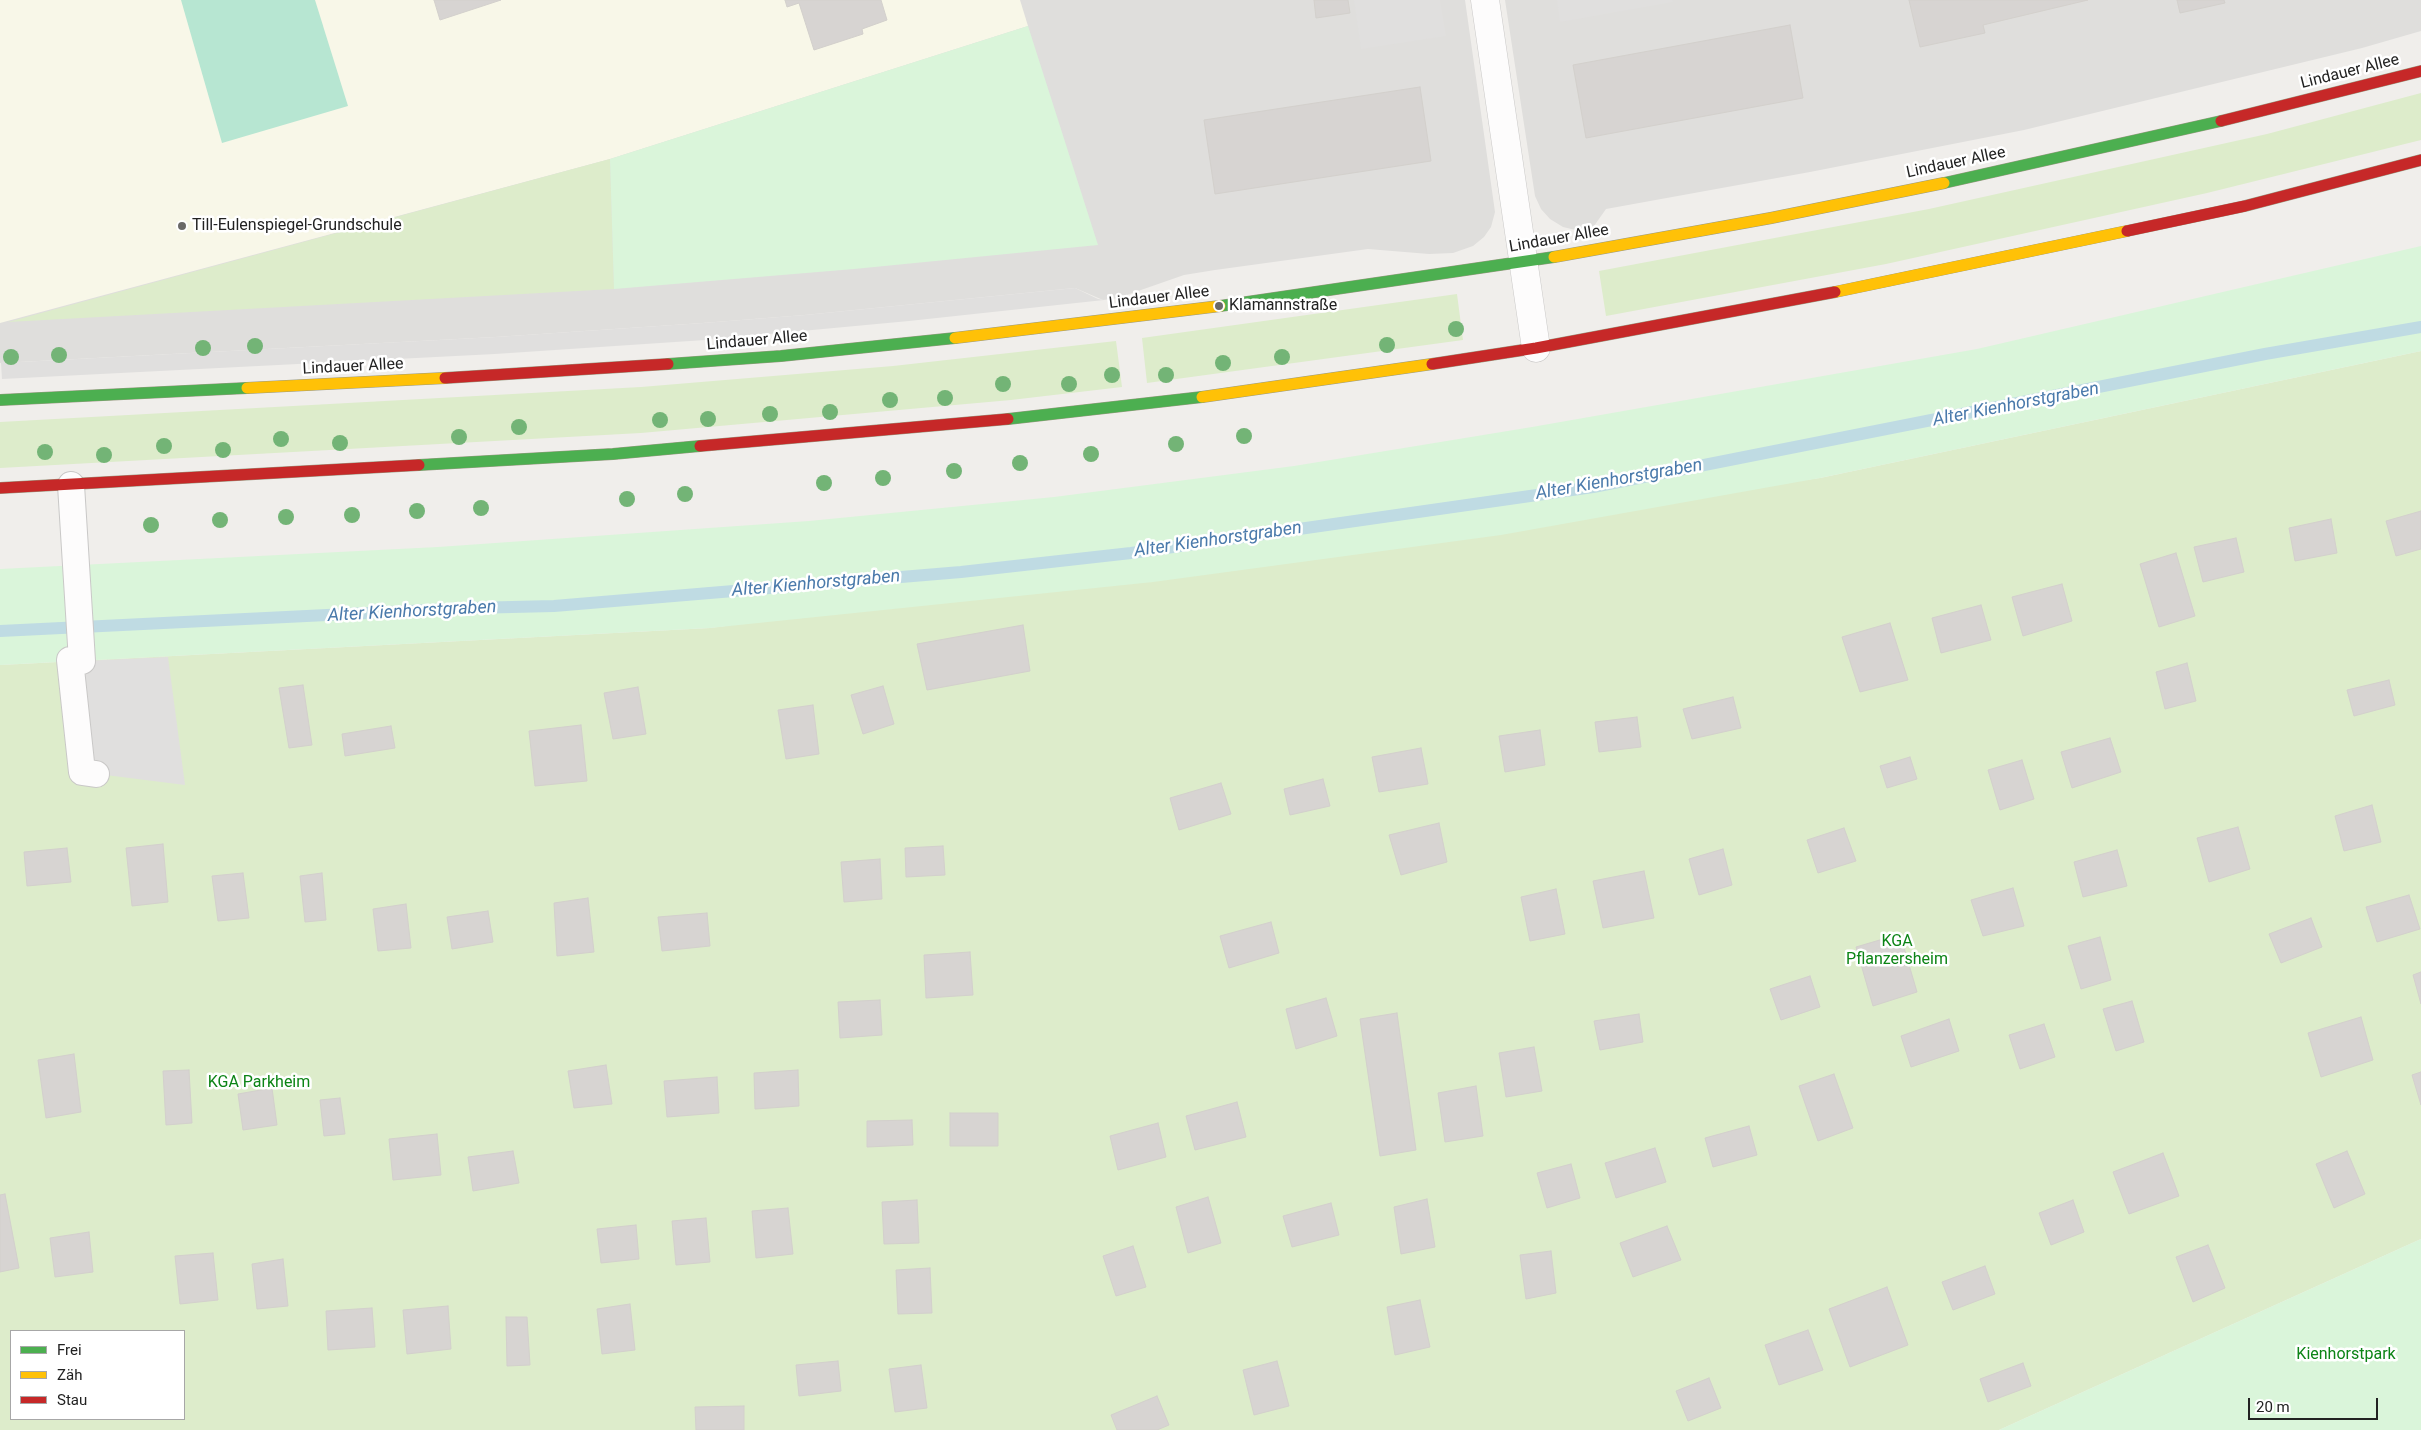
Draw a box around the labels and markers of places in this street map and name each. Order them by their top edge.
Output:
place label: Till-Eulenspiegel-Grundschule [192,216,402,236]
marker: Till-Eulenspiegel-Grundschule [176,220,188,232]
place label: Klamannstraße [1229,296,1337,316]
marker: Klamannstraße [1213,300,1225,312]

